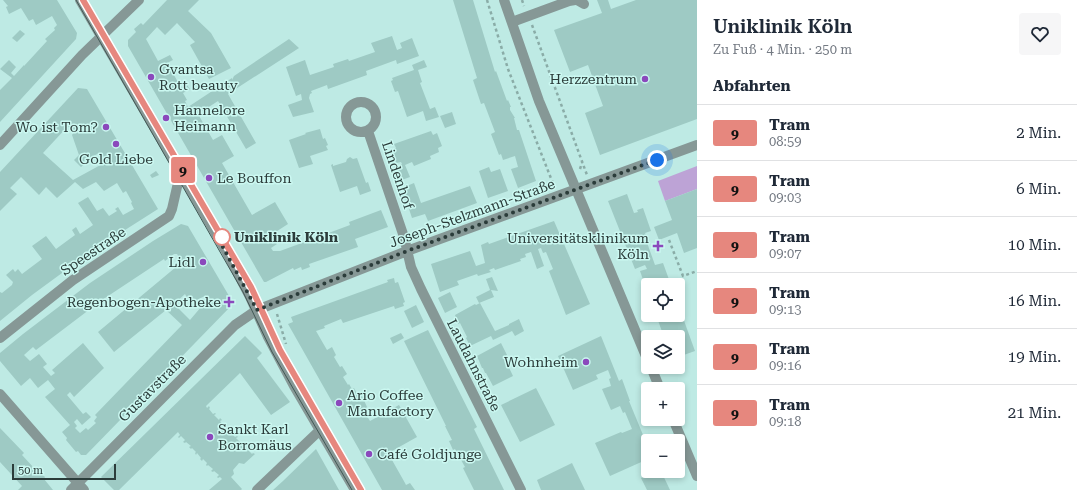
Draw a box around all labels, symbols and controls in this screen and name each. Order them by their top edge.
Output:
button: heart [1019,13,1061,55]
text: Uniklinik Köln [713,15,852,38]
text: Zu Fuß · 4 Min. · 250 m [713,42,852,57]
place label: Gvantsa Rott beauty [159,61,239,93]
place label: Herzzentrum [550,71,637,87]
marker: Gvantsa Rott beauty [146,72,156,82]
marker: Herzzentrum [640,74,650,84]
text: Abfahrten [713,77,791,95]
place label: Hannelore Heimann [174,102,245,134]
marker: Hannelore Heimann [161,113,171,123]
text: Tram [769,116,810,134]
place label: Wo ist Tom? [16,119,98,135]
marker: Wo ist Tom? [101,122,111,132]
text: 2 Min. [1016,124,1061,142]
text: 9 [731,125,739,141]
text: 08:59 [769,134,801,149]
marker: Gold Liebe [111,139,121,149]
street label: Lindenhof [379,139,417,212]
your location [647,150,667,170]
place label: Gold Liebe [79,151,153,167]
line badge: 9 [170,157,196,183]
text: 9 [179,162,187,178]
place label: Le Bouffon [217,170,291,186]
text: Tram [769,172,810,190]
marker: Le Bouffon [204,173,214,183]
street label: Joseph-Stelzmann-Straße [387,175,557,250]
text: 6 Min. [1016,180,1061,198]
text: 9 [731,181,739,197]
text: 09:03 [769,190,801,205]
street label: Speestraße [58,223,129,279]
marker: Uniklinik Köln [213,228,231,246]
text: Tram [769,228,810,246]
place label: Uniklinik Köln [234,229,339,245]
place label: Universitätsklinikum Köln [507,230,649,262]
text: 10 Min. [1008,236,1061,254]
text: 9 [731,237,739,253]
marker: Universitätsklinikum Köln [652,240,664,252]
text: 09:07 [769,246,801,261]
place label: Lidl [169,254,196,270]
marker: Lidl [198,257,208,267]
map controls [641,278,685,478]
button: locate [641,278,685,322]
text: Tram [769,284,810,302]
text: 16 Min. [1008,292,1061,310]
text: 9 [731,293,739,309]
place label: Regenbogen-Apotheke [67,294,221,310]
marker: Regenbogen-Apotheke [224,297,234,307]
text: 09:13 [769,302,801,317]
street label: Laudahnstraße [444,316,504,414]
button: layers [641,330,685,374]
text: Tram [769,340,810,358]
text: 19 Min. [1008,348,1061,366]
text: 9 [731,349,739,365]
street label: Gustavstraße [115,351,189,425]
place label: Wohnheim [504,354,578,370]
marker: Wohnheim [581,357,591,367]
text: 09:16 [769,358,801,373]
button: + [641,382,685,426]
place label: Ario Coffee Manufactory [347,387,435,419]
text: Tram [769,396,810,414]
marker: Ario Coffee Manufactory [334,398,344,408]
text: 21 Min. [1008,404,1061,422]
text: 9 [731,405,739,421]
text: 09:18 [769,414,801,429]
place label: Sankt Karl Borromäus [218,421,292,453]
marker: Sankt Karl Borromäus [205,432,215,442]
button: − [641,434,685,478]
place label: Café Goldjunge [377,446,482,462]
marker: Café Goldjunge [364,449,374,459]
scale bar [12,462,116,481]
text: 50 m [18,464,43,477]

